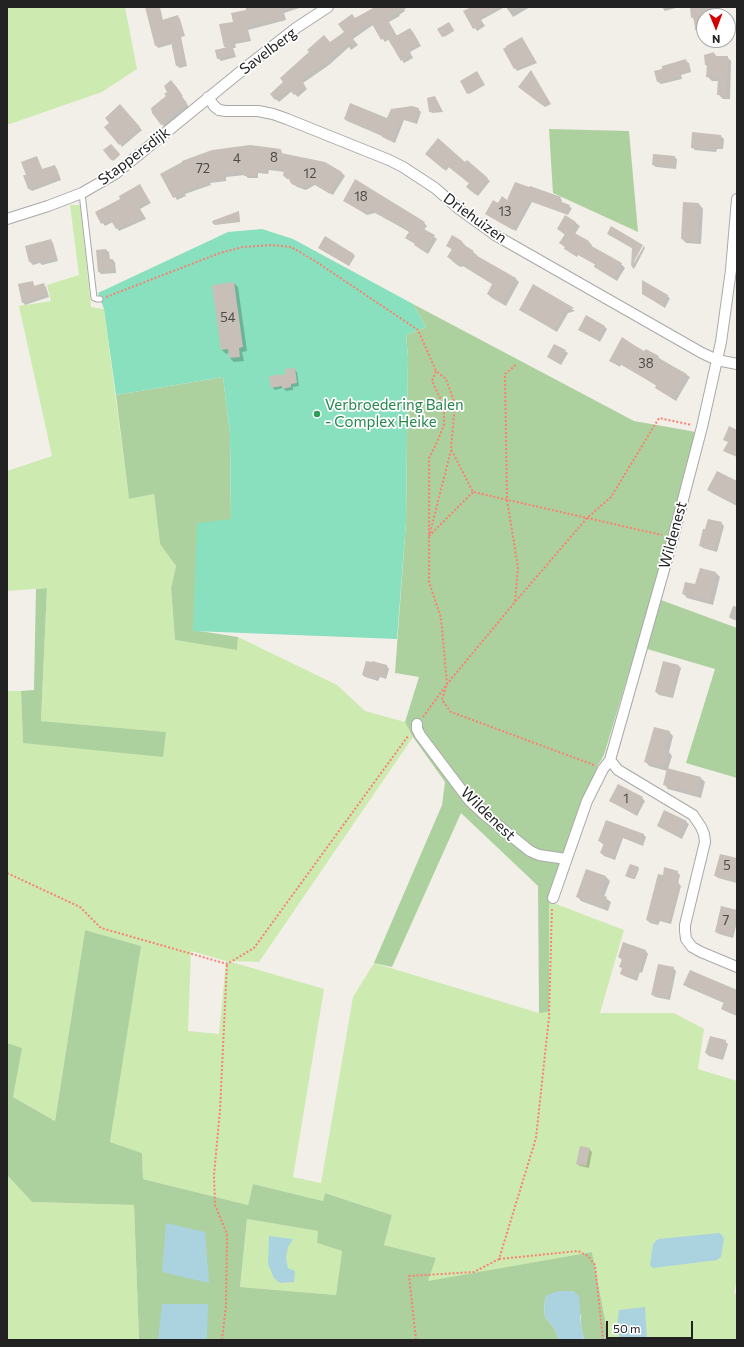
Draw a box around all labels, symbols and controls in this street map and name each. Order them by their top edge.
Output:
north arrow [696,8,736,48]
street label: Savelberg [236,24,300,78]
text: N [712,33,720,46]
street label: Stappersdijk [95,123,173,189]
house number: 8 [270,150,278,166]
house number: 4 [233,151,241,167]
house number: 72 [196,161,210,177]
house number: 12 [304,166,316,182]
house number: 18 [354,189,368,205]
street label: Driehuizen [440,189,510,247]
house number: 13 [499,204,511,220]
house number: 54 [220,310,236,326]
house number: 38 [638,356,654,372]
place label: Verbroedering Balen - Complex Heike [325,396,463,431]
marker: Verbroedering Balen - Complex Heike [312,409,322,419]
street label: Wildenest [655,499,691,571]
street label: Wildenest [457,784,519,844]
house number: 1 [623,791,629,807]
house number: 5 [723,858,731,874]
house number: 7 [723,913,729,929]
scale bar [608,1313,695,1339]
text: 50 m [613,1321,641,1335]

